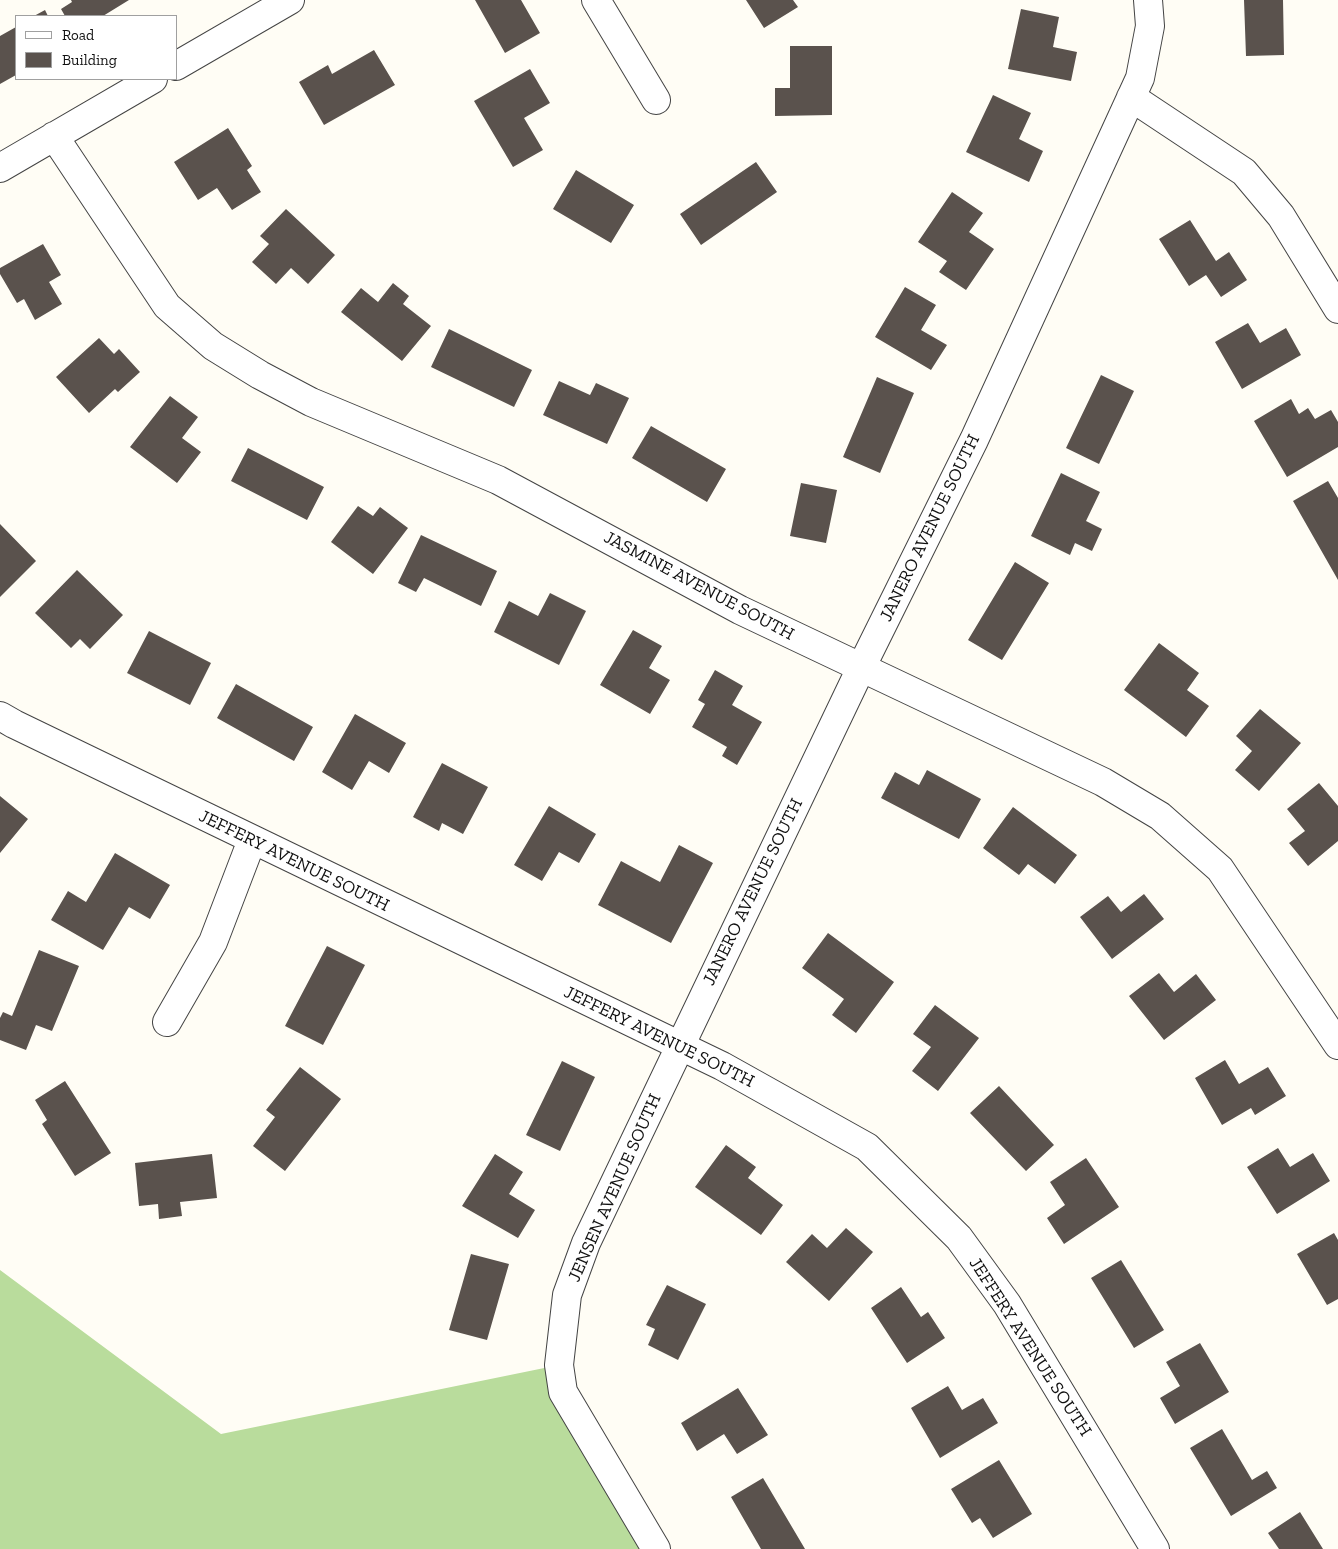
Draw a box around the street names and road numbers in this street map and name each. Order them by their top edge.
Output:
street label: JANERO AVENUE SOUTH [875,431,985,625]
street label: JASMINE AVENUE SOUTH [600,527,798,645]
street label: JANERO AVENUE SOUTH [698,795,808,989]
street label: JEFFERY AVENUE SOUTH [195,805,393,917]
street label: JEFFERY AVENUE SOUTH [560,981,758,1093]
street label: JENSEN AVENUE SOUTH [564,1091,666,1285]
street label: JEFFERY AVENUE SOUTH [964,1253,1096,1441]

